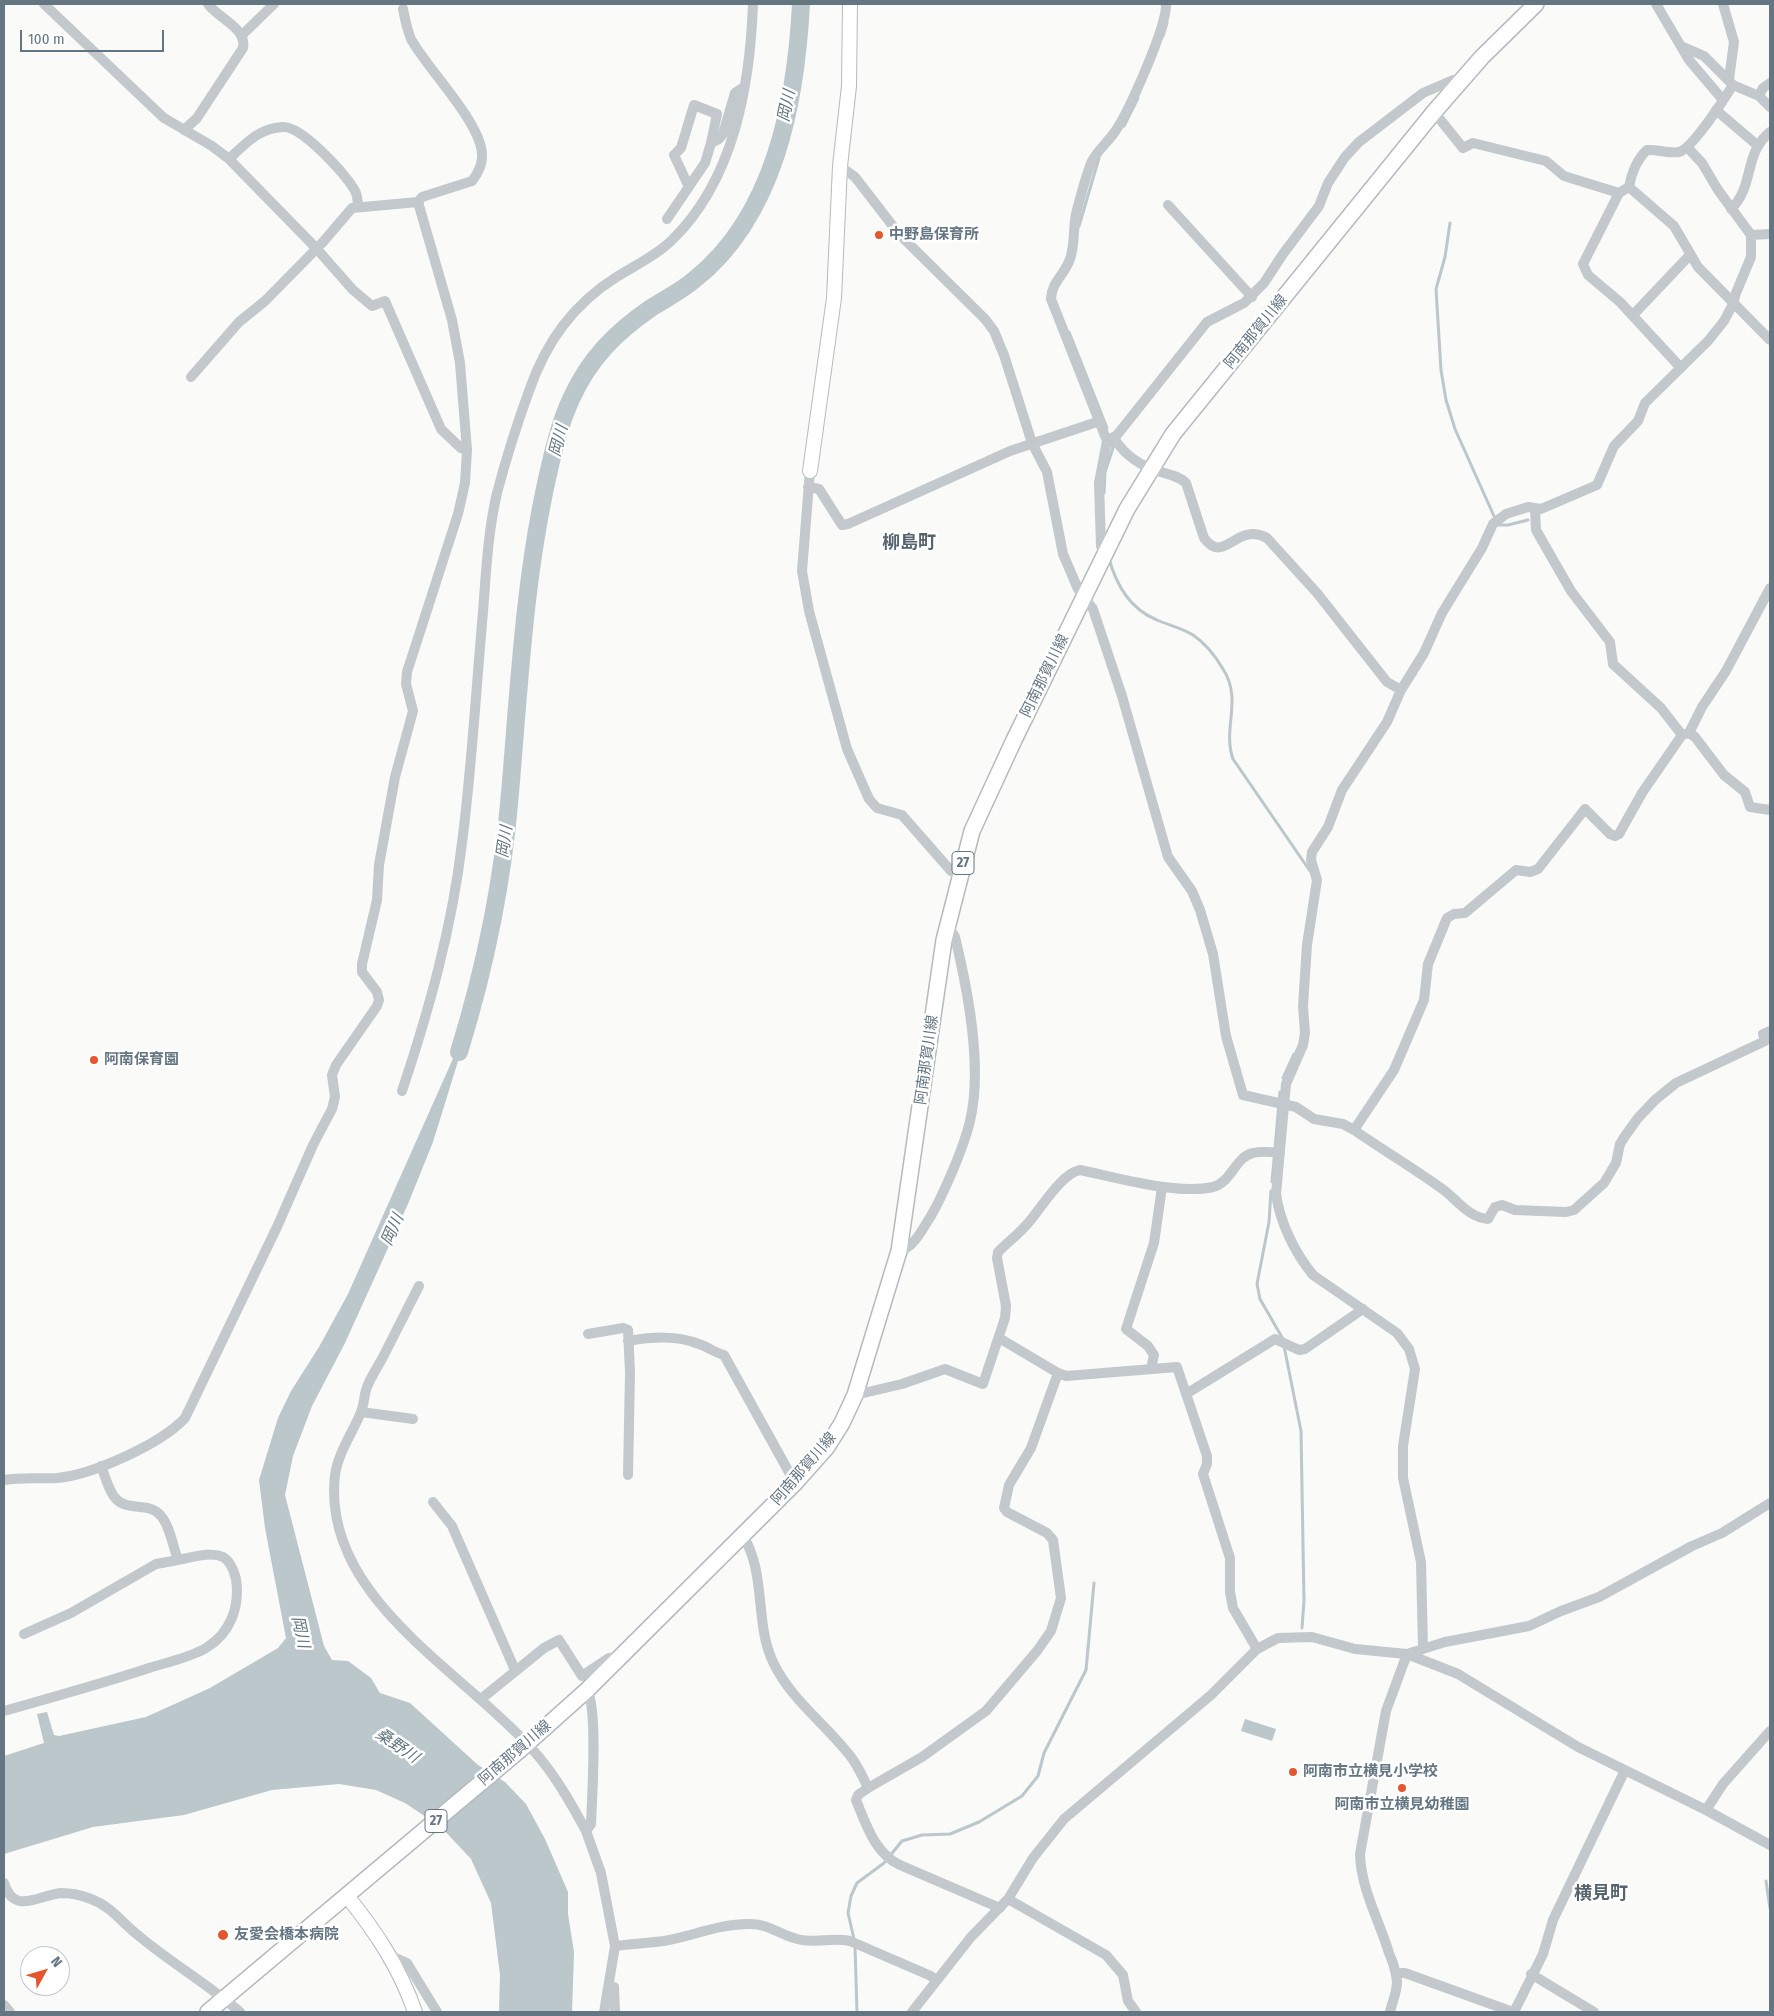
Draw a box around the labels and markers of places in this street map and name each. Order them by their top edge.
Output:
place label: 中野島保育所 [889,226,979,244]
marker: 中野島保育所 [873,229,885,241]
place label: 阿南保育園 [104,1051,179,1069]
marker: 阿南保育園 [88,1054,100,1066]
place label: 阿南市立横見小学校 [1303,1763,1438,1781]
marker: 阿南市立横見小学校 [1287,1766,1299,1778]
marker: 阿南市立横見幼稚園 [1396,1782,1408,1794]
place label: 阿南市立横見幼稚園 [1335,1796,1469,1814]
place label: 友愛会橋本病院 [234,1926,339,1944]
marker: 友愛会橋本病院 [216,1928,230,1942]

